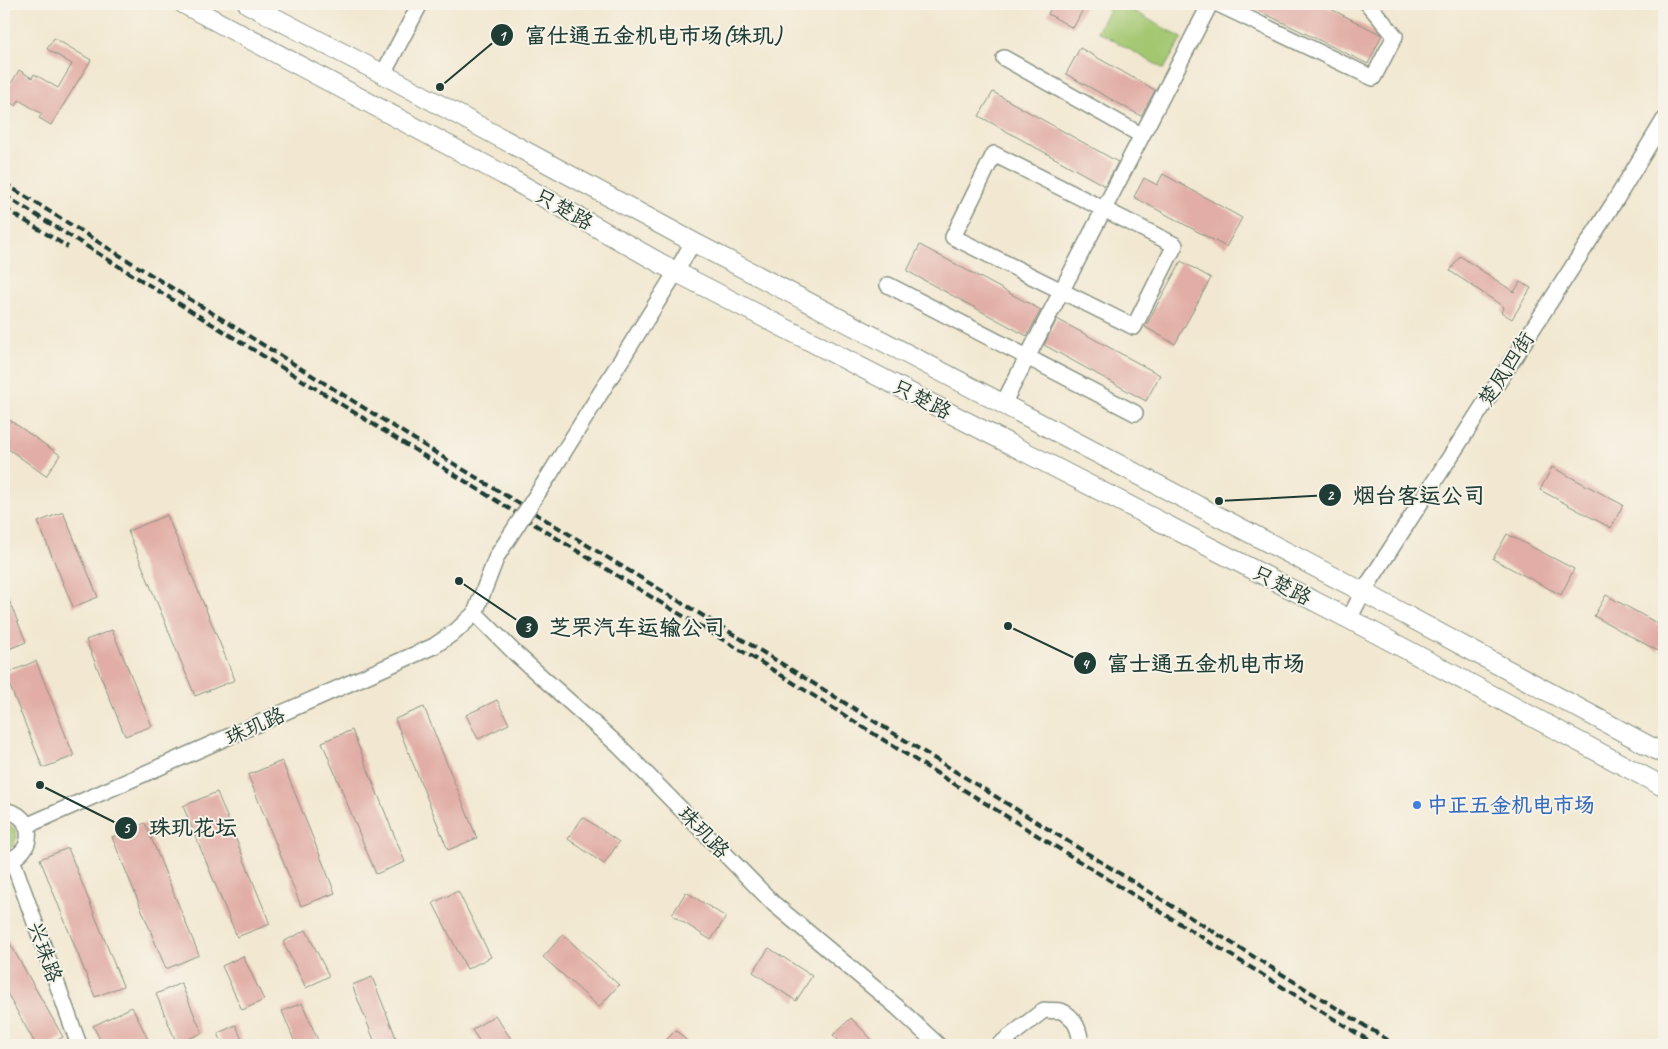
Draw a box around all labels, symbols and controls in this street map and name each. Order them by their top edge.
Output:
callout: 富仕通五金机电市场(珠玑) [490,17,791,54]
text: 富仕通五金机电市场(珠玑) [525,22,783,50]
text: 1 [499,27,508,46]
street label: 只楚路 [530,182,598,236]
street label: 楚凤四街 [1472,327,1540,411]
street label: 只楚路 [888,373,956,425]
callout: 烟台客运公司 [1318,476,1495,513]
text: 烟台客运公司 [1353,482,1485,510]
text: 2 [1327,486,1335,505]
street label: 只楚路 [1248,559,1316,611]
callout: 芝罘汽车运输公司 [514,608,735,645]
text: 芝罘汽车运输公司 [549,614,725,642]
text: 3 [524,618,532,637]
callout: 富士通五金机电市场 [1072,645,1315,682]
text: 富士通五金机电市场 [1107,650,1305,678]
text: 4 [1082,655,1091,674]
street label: 珠玑路 [221,701,289,751]
place label: 中正五金机电市场 [1427,792,1595,818]
marker: 中正五金机电市场 [1411,799,1423,811]
street label: 珠玑路 [673,800,735,864]
callout: 珠玑花坛 [114,809,247,846]
text: 珠玑花坛 [149,814,237,842]
text: 5 [123,819,131,838]
street label: 兴珠路 [22,918,68,986]

